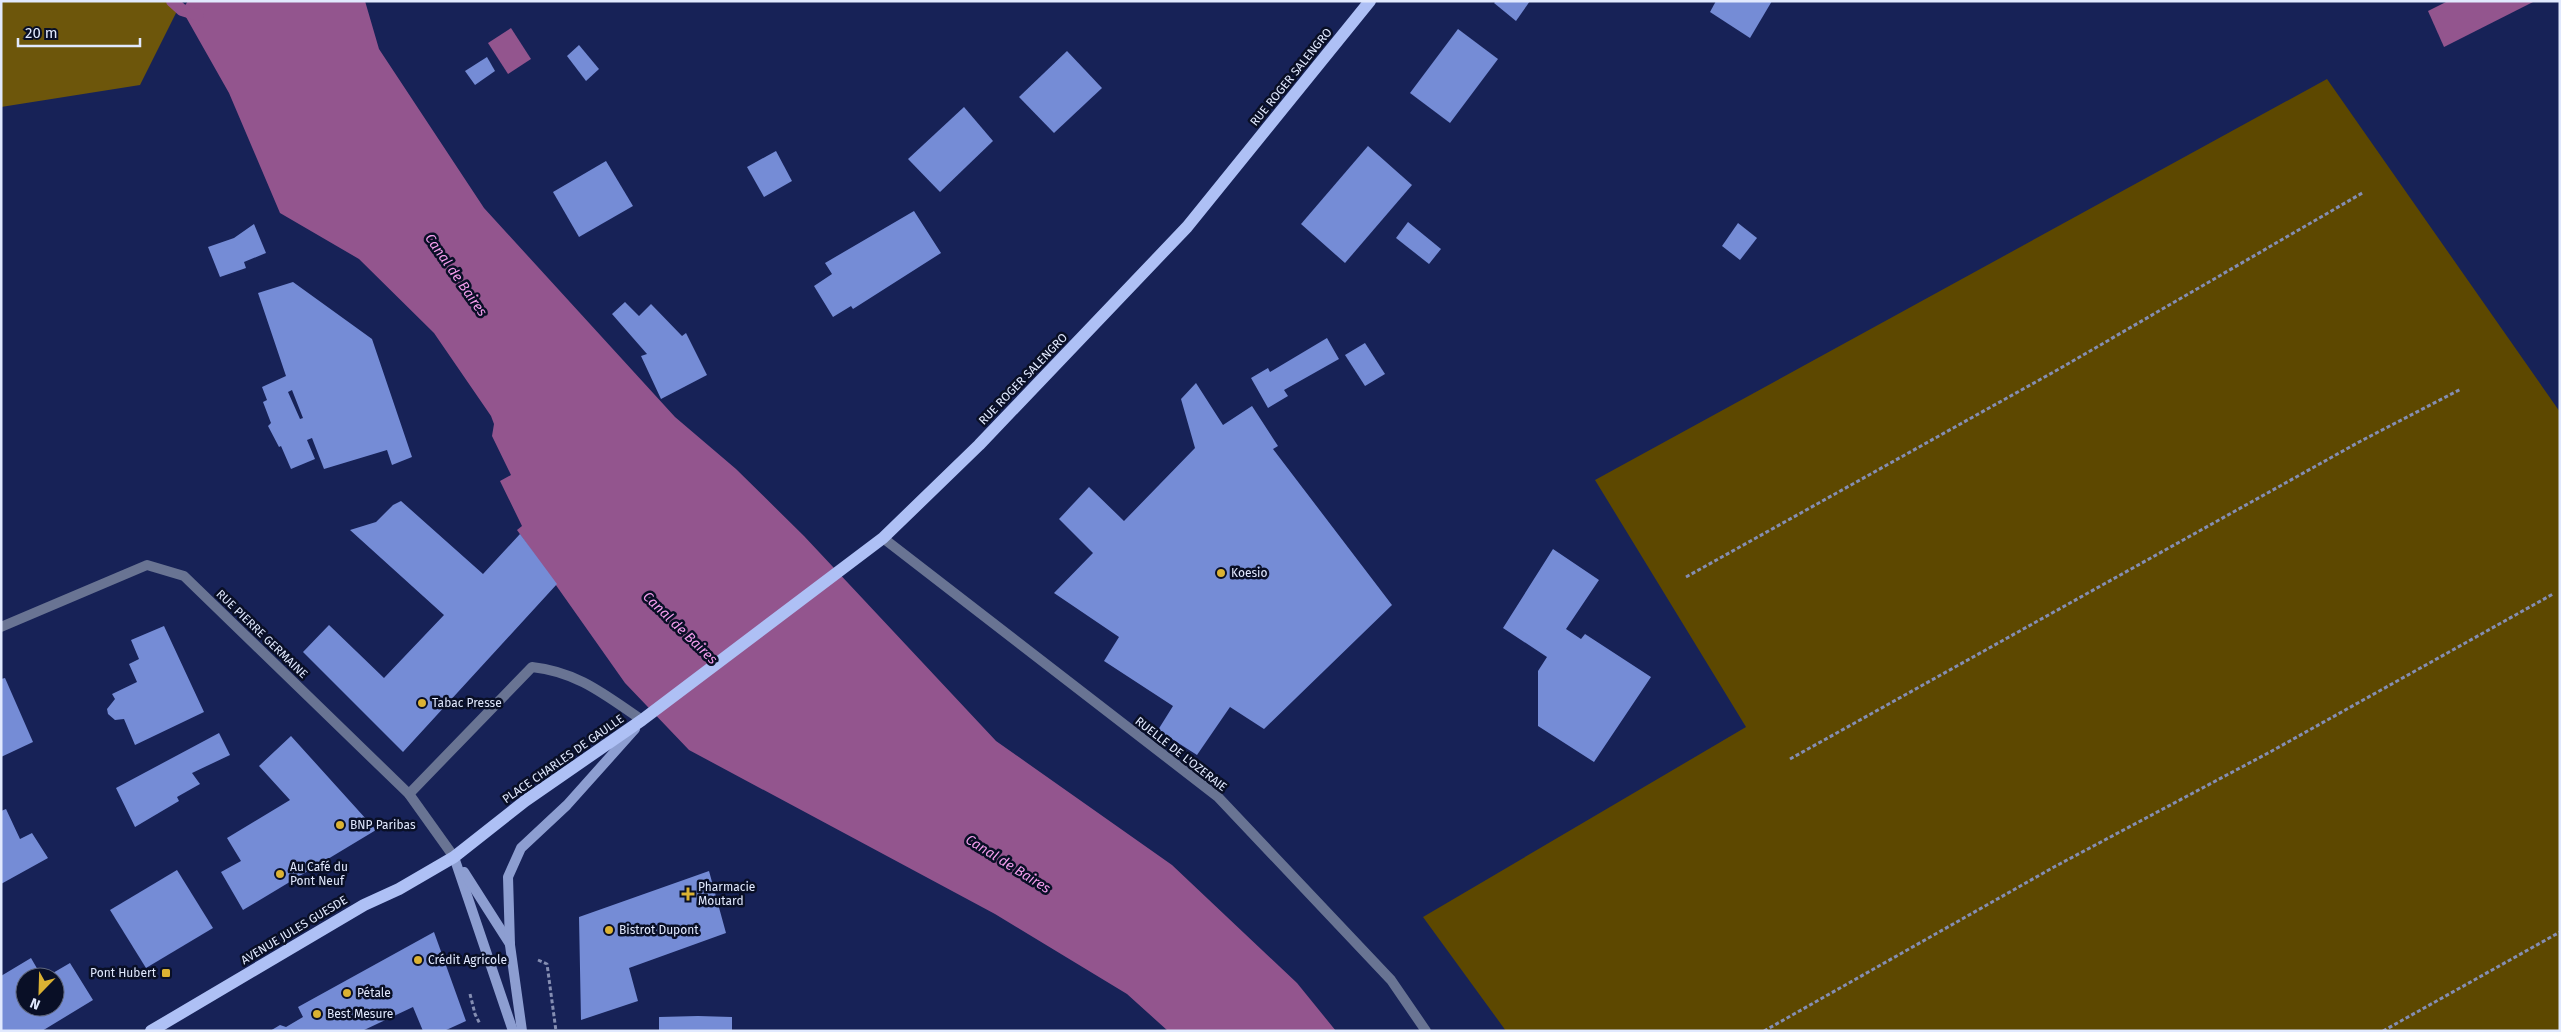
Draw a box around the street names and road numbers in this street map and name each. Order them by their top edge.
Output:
street label: RUE ROGER SALENGRO [1247,25,1335,129]
street label: RUE ROGER SALENGRO [976,330,1070,428]
street label: RUE PIERRE GERMAINE [213,587,311,681]
street label: PLACE CHARLES DE GAULLE [500,712,626,806]
street label: RUELLE DE L'OZERAIE [1132,714,1230,794]
street label: AVENUE JULES GUESDE [238,893,350,967]

